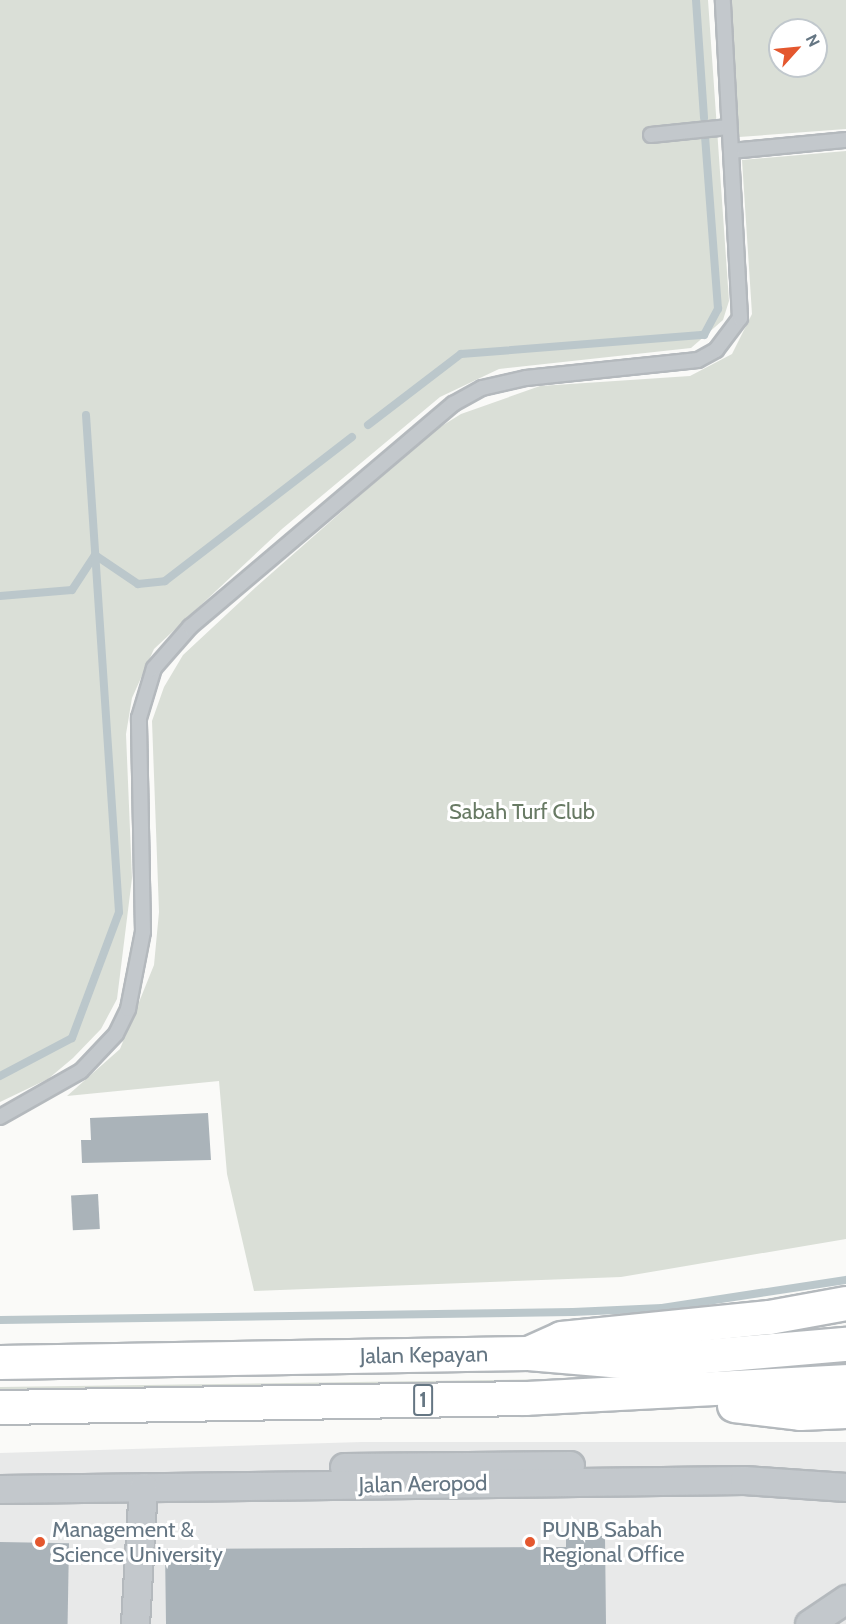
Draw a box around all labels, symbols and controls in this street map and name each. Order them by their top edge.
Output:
north arrow [768,18,828,78]
text: N [802,31,824,50]
park label: Sabah Turf Club [449,799,595,825]
street label: Jalan Kepayan [360,1341,488,1369]
road number: 1 [412,1382,434,1418]
street label: Jalan Aeropod [358,1470,488,1498]
place label: Management & Science University [52,1516,223,1568]
place label: PUNB Sabah Regional Office [542,1516,684,1568]
marker: Management & Science University [33,1535,47,1549]
marker: PUNB Sabah Regional Office [523,1535,537,1549]

